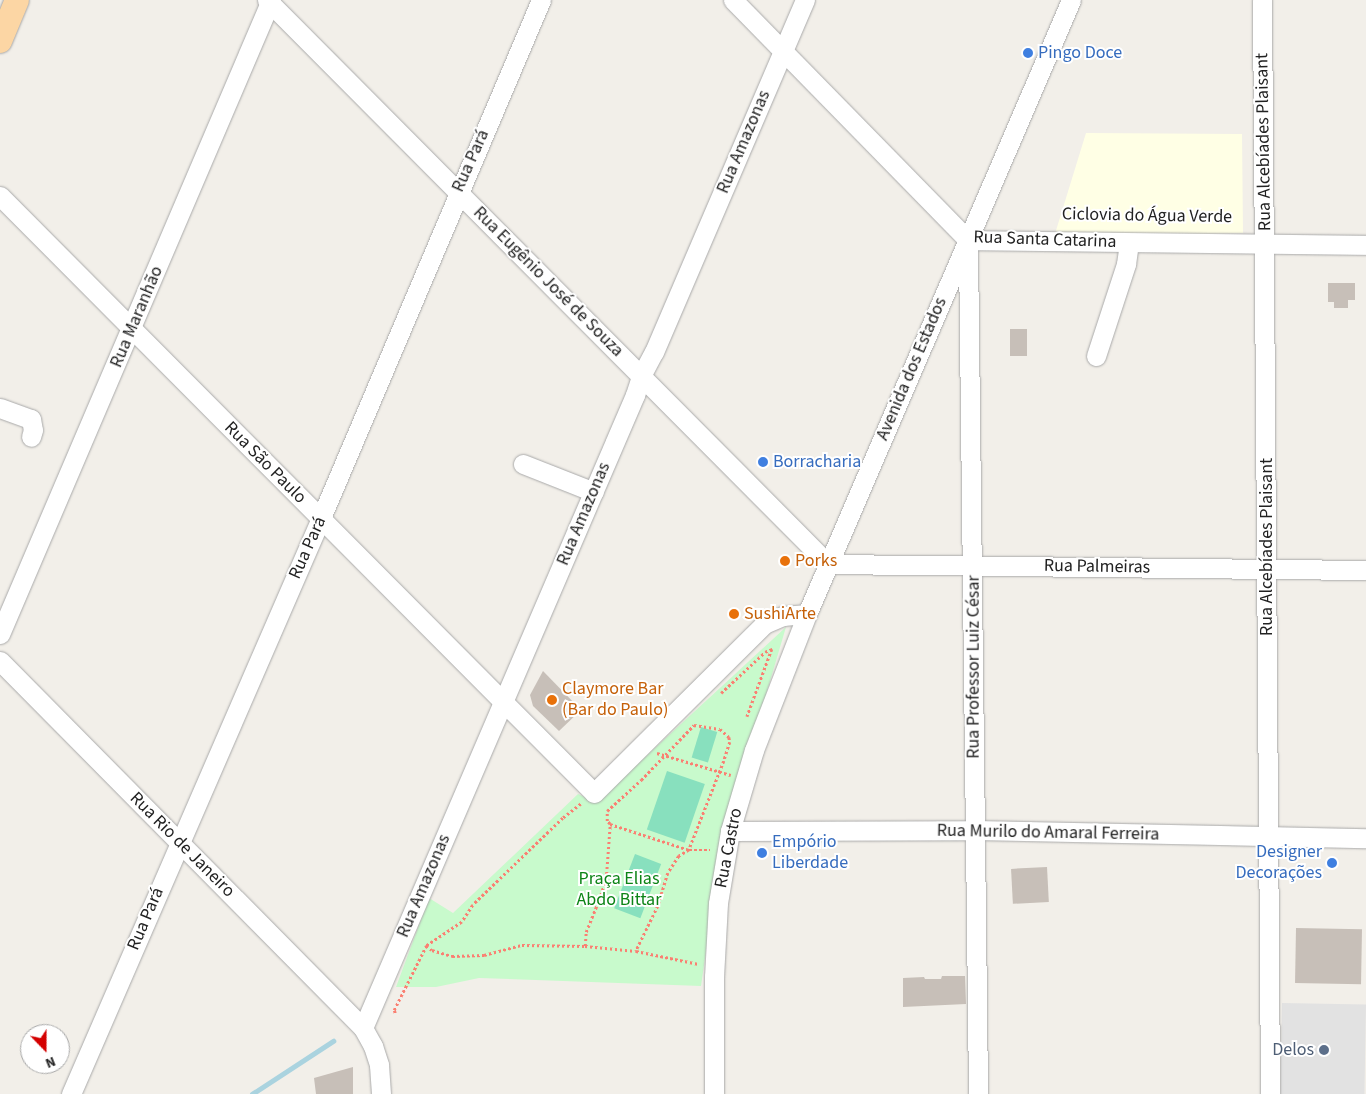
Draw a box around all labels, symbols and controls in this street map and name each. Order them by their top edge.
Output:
place label: Pingo Doce [1038,42,1122,64]
marker: Pingo Doce [1022,47,1034,59]
street label: Rua Alcebíades Plaisant [1252,53,1276,231]
street label: Rua Amazonas [713,87,775,197]
street label: Rua Pará [448,126,494,196]
street label: Rua Eugênio José de Souza [468,202,628,362]
street label: Ciclovia do Água Verde [1062,204,1232,228]
street label: Rua Santa Catarina [973,227,1117,253]
street label: Rua Maranhão [106,263,168,371]
street label: Avenida dos Estados [872,294,952,444]
street label: Rua São Paulo [219,417,311,509]
place label: Borracharia [773,451,861,473]
marker: Borracharia [757,456,769,468]
street label: Rua Alcebíades Plaisant [1256,458,1278,636]
street label: Rua Amazonas [553,459,615,569]
street label: Rua Pará [285,513,331,583]
place label: Porks [795,550,837,572]
marker: Porks [779,555,791,567]
street label: Rua Palmeiras [1044,555,1150,579]
street label: Rua Professor Luiz César [963,575,985,759]
place label: SushiArte [744,603,816,625]
marker: SushiArte [728,608,740,620]
place label: Claymore Bar (Bar do Paulo) [562,679,668,722]
marker: Claymore Bar (Bar do Paulo) [546,694,558,706]
street label: Rua Rio de Janeiro [125,788,239,902]
street label: Rua Castro [711,806,747,890]
street label: Rua Murilo do Amaral Ferreira [937,820,1159,846]
street label: Rua Amazonas [393,831,455,941]
place label: Empório Liberdade [772,832,848,874]
place label: Designer Decorações [1235,842,1322,884]
marker: Empório Liberdade [756,847,768,859]
marker: Designer Decorações [1326,857,1338,869]
park label: Praça Elias Abdo Bittar [577,869,661,912]
street label: Rua Pará [123,884,169,954]
north arrow [20,1024,70,1074]
place label: Delos [1272,1039,1314,1061]
marker: Delos [1318,1044,1330,1056]
text: N [42,1051,58,1073]

